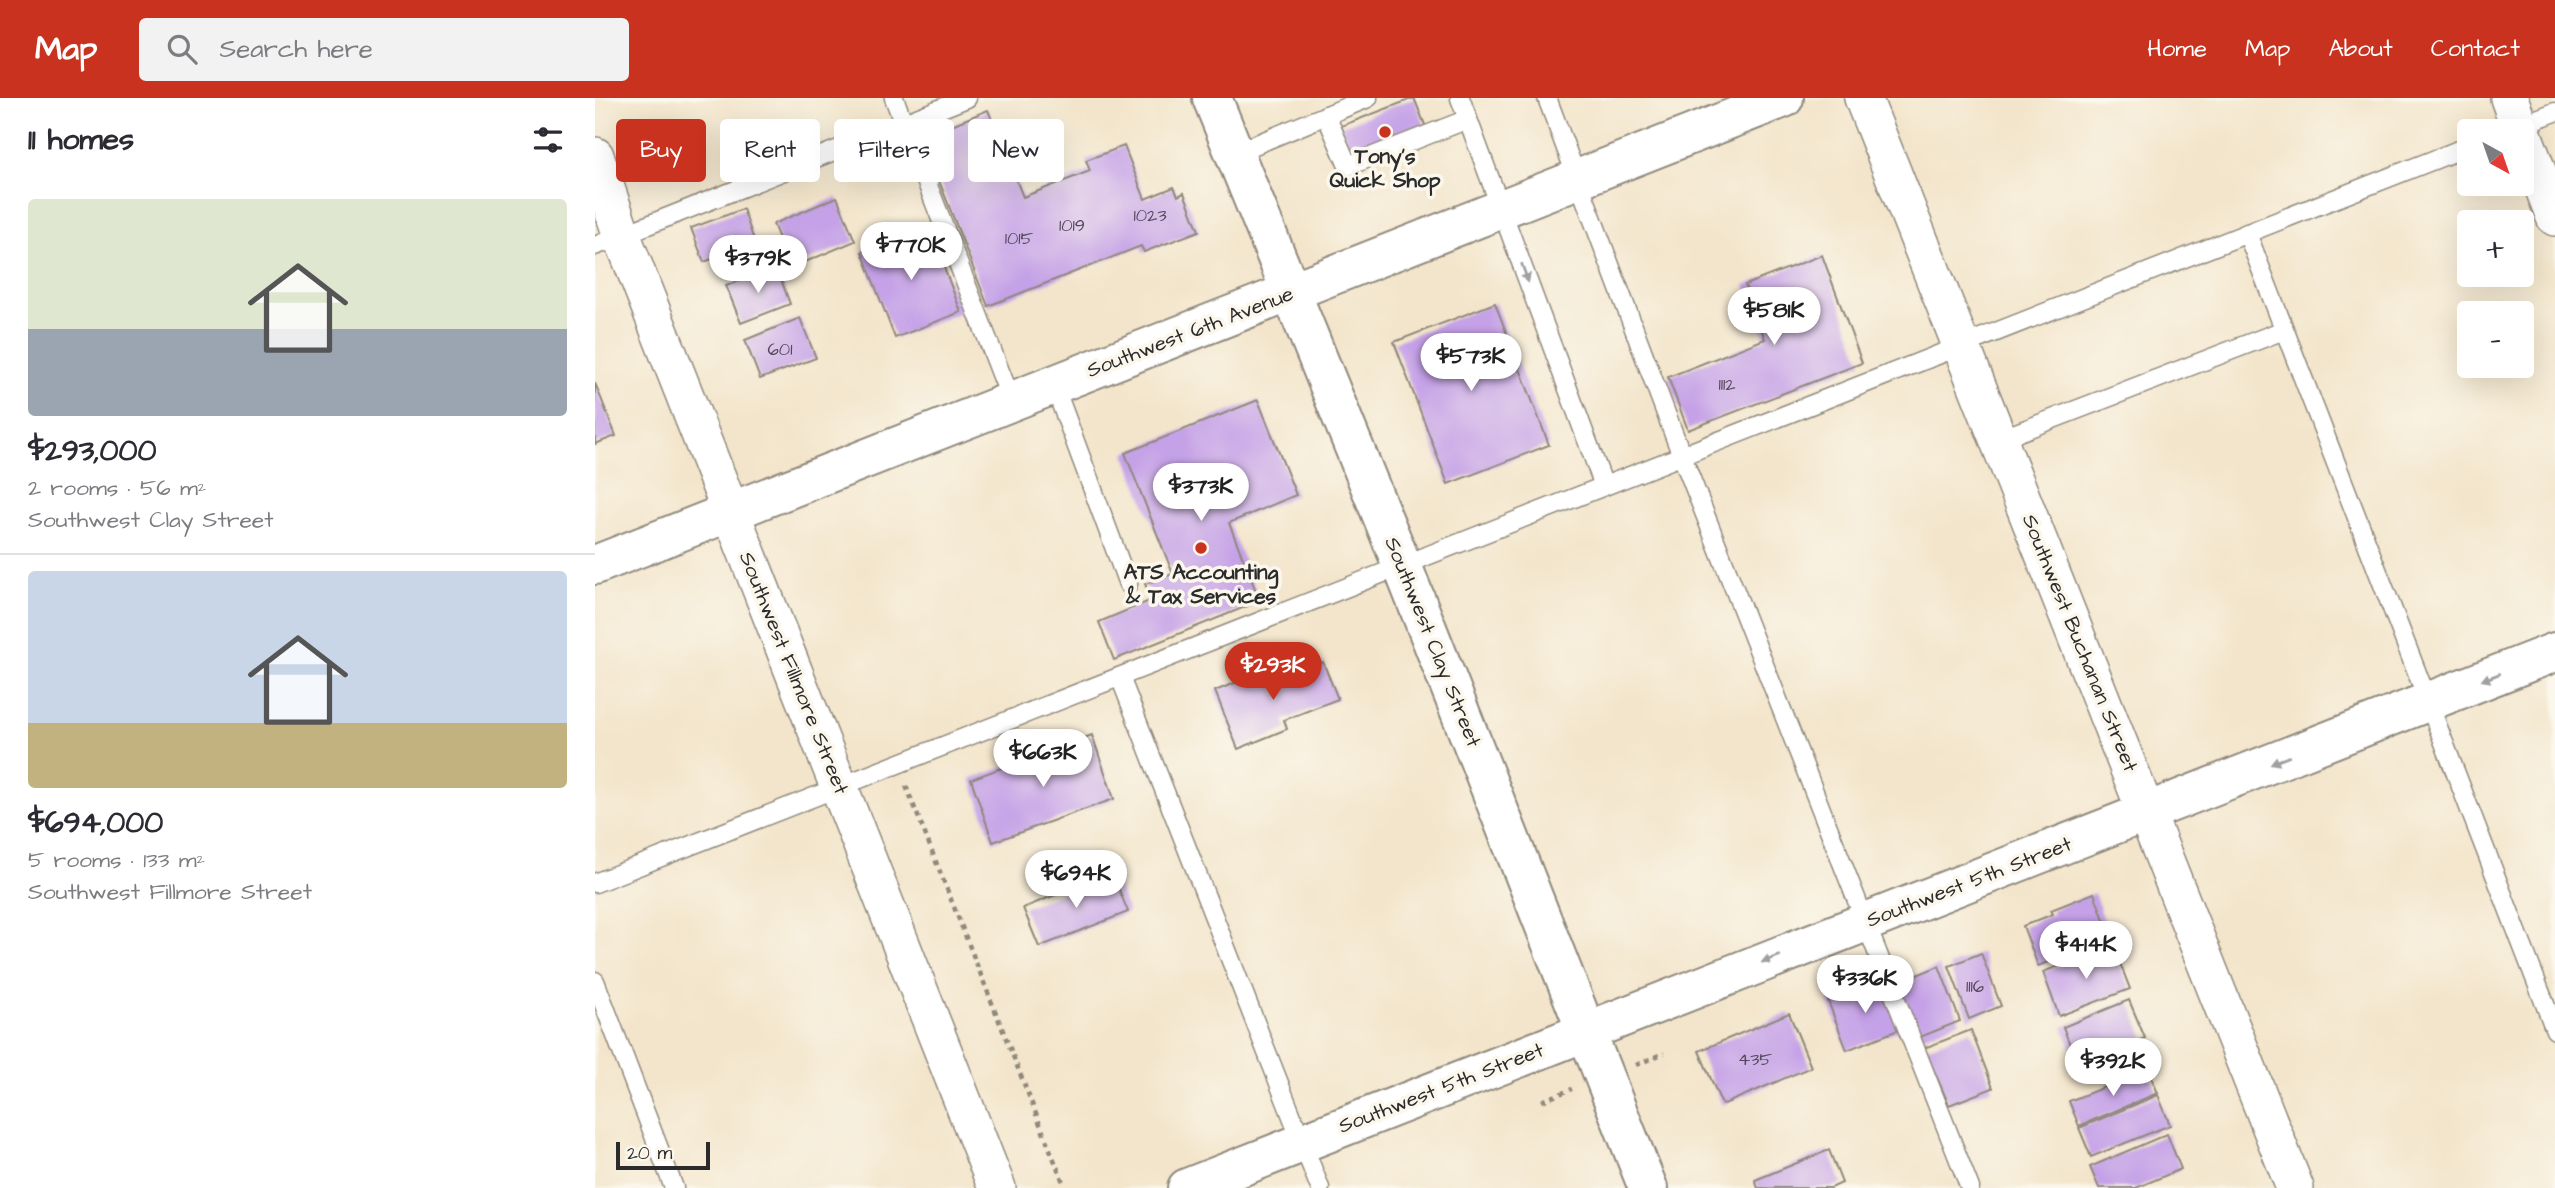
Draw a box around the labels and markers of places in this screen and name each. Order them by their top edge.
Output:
marker: Tony's Quick Shop [1377,124,1393,140]
place label: Tony's Quick Shop [1330,142,1441,196]
pin: $770K [862,222,960,282]
pin: $379K [709,236,807,295]
pin: $581K [1725,288,1823,347]
pin: $573K [1422,334,1520,393]
pin: $373K [1152,464,1250,523]
marker: ATS Accounting & Tax Services [1193,540,1209,556]
place label: ATS Accounting & Tax Services [1124,558,1278,611]
pin: $293K [1224,642,1322,702]
pin: $663K [994,730,1092,789]
pin: $694K [1027,850,1125,910]
pin: $414K [2037,922,2135,981]
pin: $336K [1816,956,1914,1015]
pin: $392K [2064,1038,2162,1098]

